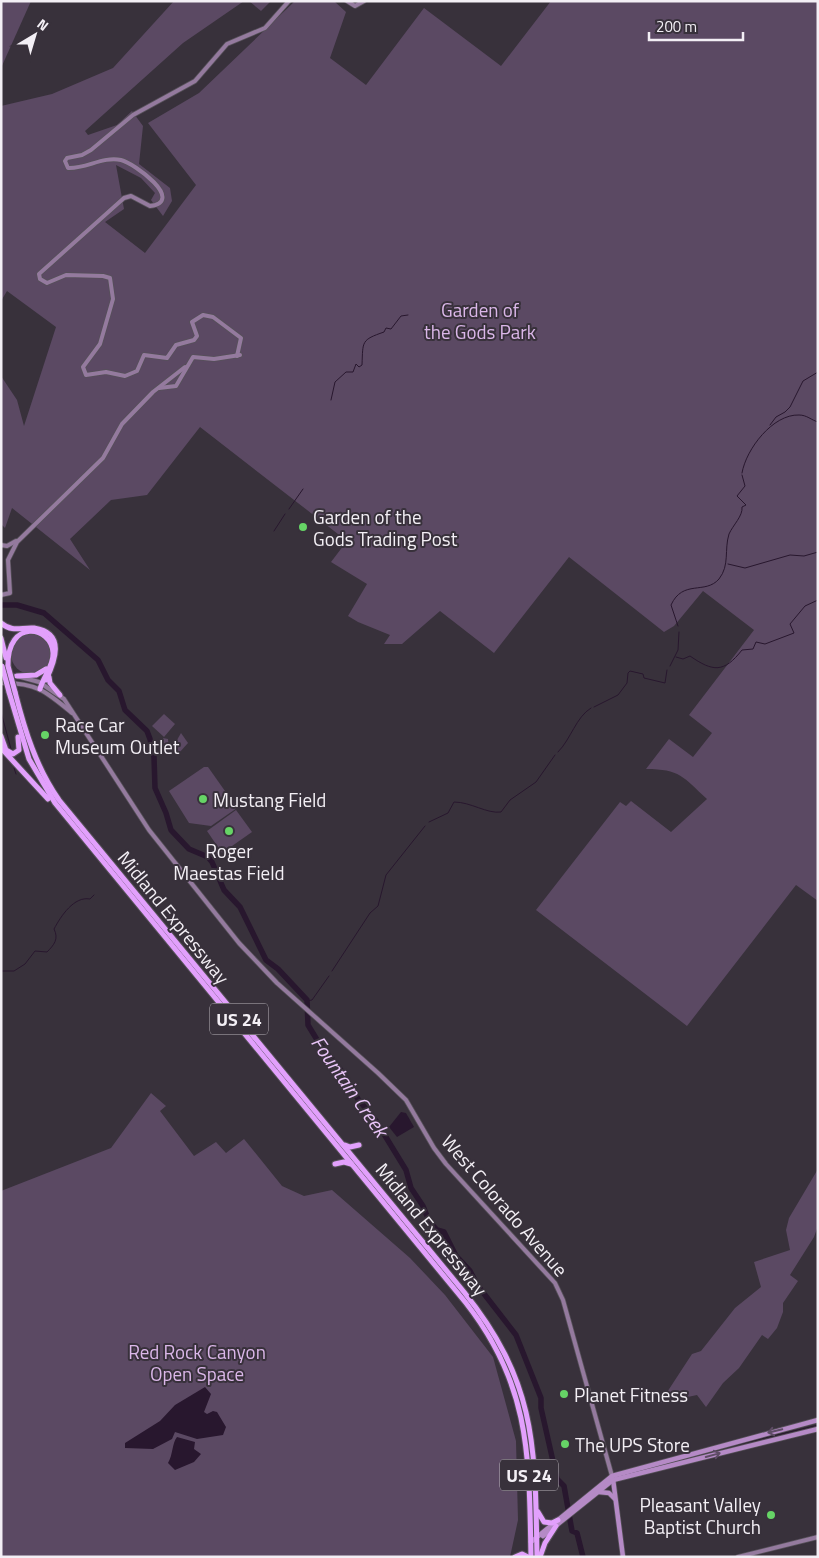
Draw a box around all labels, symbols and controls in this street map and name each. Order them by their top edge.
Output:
north arrow [10,10,60,60]
scale bar [649,10,743,42]
text: N [33,13,54,36]
text: 200 m [656,15,697,38]
park label: Garden of the Gods Park [424,295,536,346]
place label: Garden of the Gods Trading Post [313,502,458,553]
marker: Garden of the Gods Trading Post [297,521,309,533]
place label: Race Car Museum Outlet [55,710,180,761]
marker: Race Car Museum Outlet [39,729,51,741]
place label: Mustang Field [213,785,326,814]
marker: Mustang Field [197,793,209,805]
marker: Roger Maestas Field [223,825,235,837]
place label: Roger Maestas Field [173,836,285,887]
street label: Midland Expressway [111,844,237,990]
road number: US 24 [210,1004,268,1034]
water label: Fountain Creek [304,1029,398,1145]
street label: West Colorado Avenue [435,1128,575,1282]
street label: Midland Expressway [369,1156,495,1302]
park label: Red Rock Canyon Open Space [128,1337,266,1388]
place label: Planet Fitness [574,1380,688,1409]
marker: Planet Fitness [558,1388,570,1400]
one-way arrow [767,1427,783,1436]
place label: The UPS Store [575,1430,690,1459]
marker: The UPS Store [559,1438,571,1450]
one-way arrow [705,1450,721,1460]
road number: US 24 [500,1460,558,1490]
place label: Pleasant Valley Baptist Church [639,1490,761,1541]
marker: Pleasant Valley Baptist Church [765,1509,777,1521]

